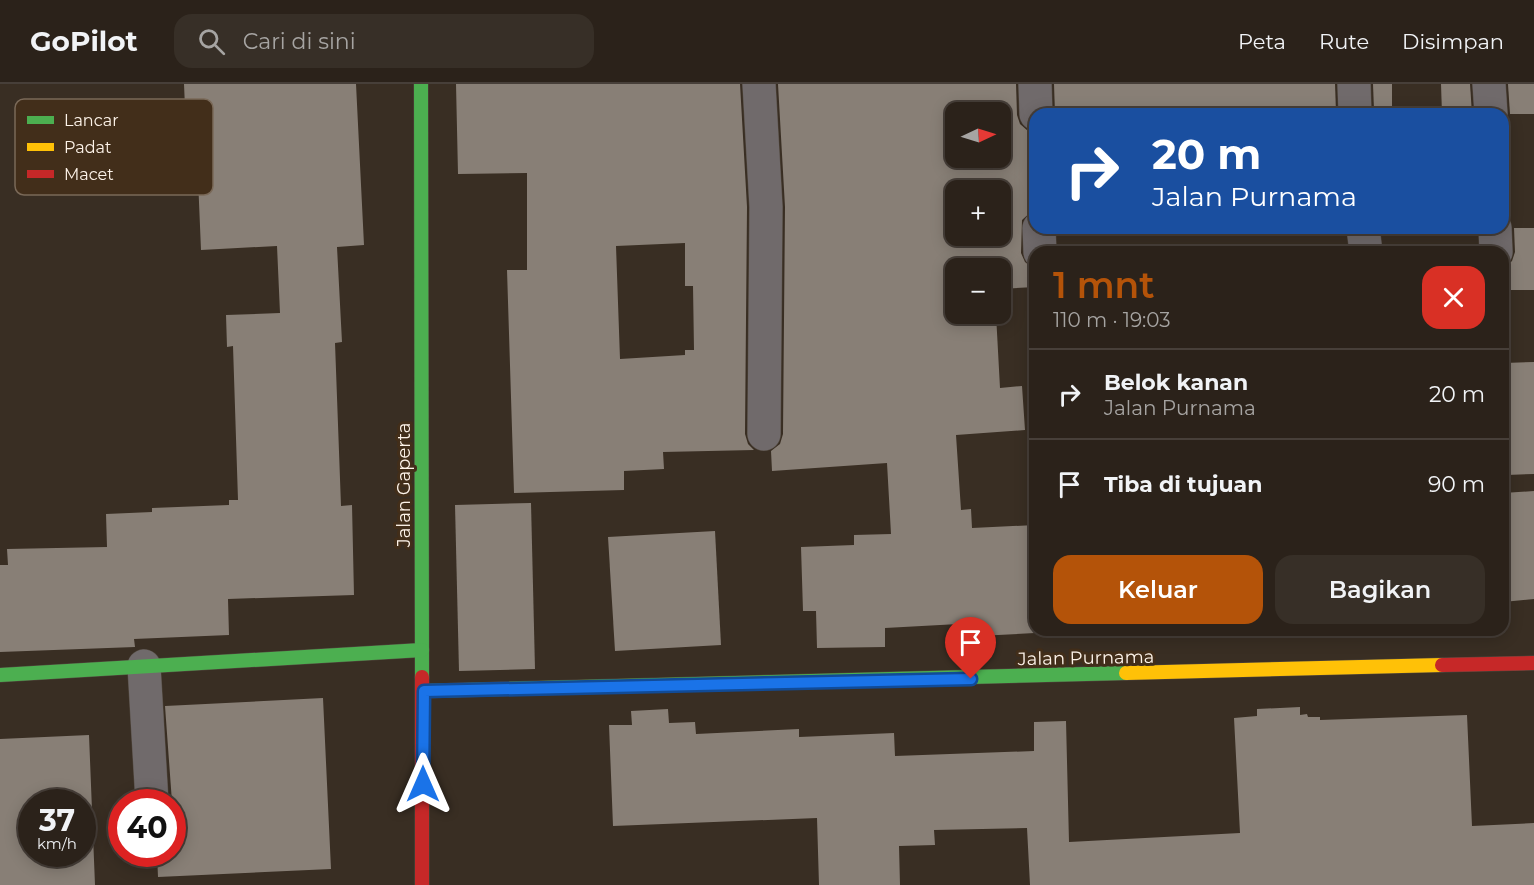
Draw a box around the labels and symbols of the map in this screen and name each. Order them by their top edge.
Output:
legend [15,99,213,195]
north arrow [945,102,1011,168]
text: Lancar [64,111,119,130]
text: Padat [64,138,112,157]
text: Macet [64,165,114,184]
street label: Jalan Gaperta [393,423,415,548]
pin [945,617,996,679]
street label: Jalan Purnama [1017,646,1154,670]
position arrow [391,752,455,816]
speed limit sign: 40 [108,789,186,867]

